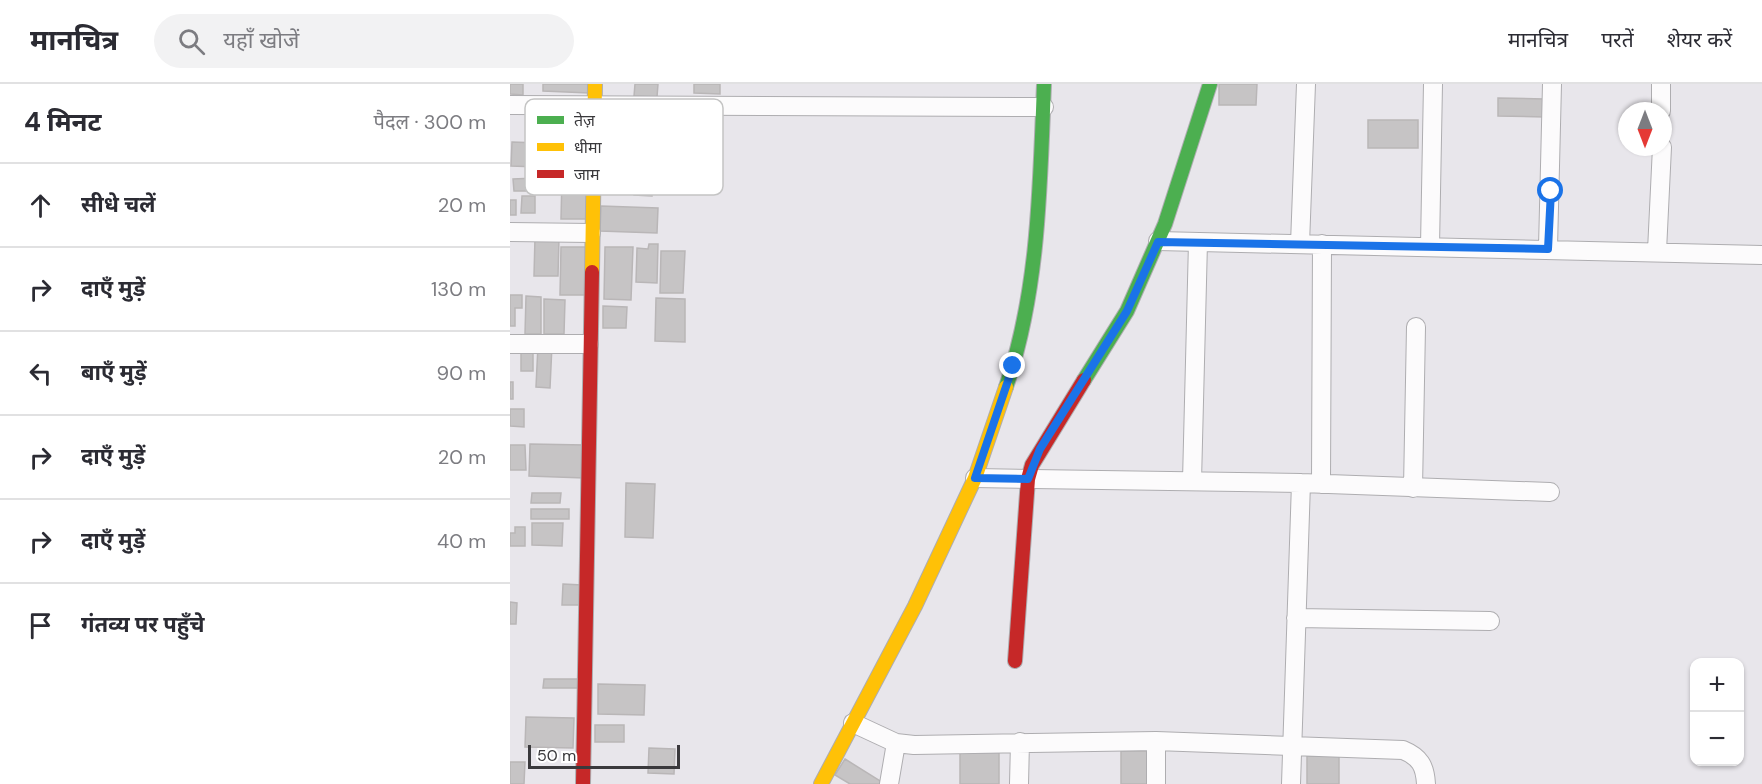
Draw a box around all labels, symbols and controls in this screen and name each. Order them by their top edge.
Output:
search box [154,14,574,68]
text: मानचित्र [30,22,118,59]
icon: search [175,25,208,58]
text: यहाँ खोजें [223,26,299,55]
text: मानचित्र [1508,26,1568,54]
text: परतें [1601,26,1634,54]
text: शेयर करें [1667,26,1732,54]
legend [525,99,723,195]
north arrow [1618,102,1672,156]
text: 4 मिनट [24,105,102,139]
text: पैदल · 300 m [374,109,486,135]
text: तेज़ [574,110,596,131]
text: धीमा [574,137,603,158]
text: जाम [574,164,600,185]
route start [1537,177,1563,203]
icon: ahead [24,189,57,222]
text: सीधे चलें [81,190,156,219]
text: 20 m [438,192,486,218]
icon: right [24,273,57,306]
text: दाएँ मुड़ें [81,274,145,303]
text: 130 m [431,276,486,302]
route end [999,352,1025,378]
icon: left [24,357,57,390]
text: बाएँ मुड़ें [81,358,147,387]
text: 90 m [437,360,486,386]
icon: right [24,441,57,474]
text: दाएँ मुड़ें [81,442,145,471]
text: 20 m [438,444,486,470]
icon: right [24,525,57,558]
text: दाएँ मुड़ें [81,526,145,555]
text: 40 m [437,528,486,554]
icon: arrive [24,609,57,642]
text: गंतव्य पर पहुँचे [81,610,204,639]
map controls [1690,658,1744,766]
button: + [1690,658,1744,712]
button: − [1690,712,1744,766]
scale bar [528,742,680,770]
text: 50 m [537,745,576,766]

